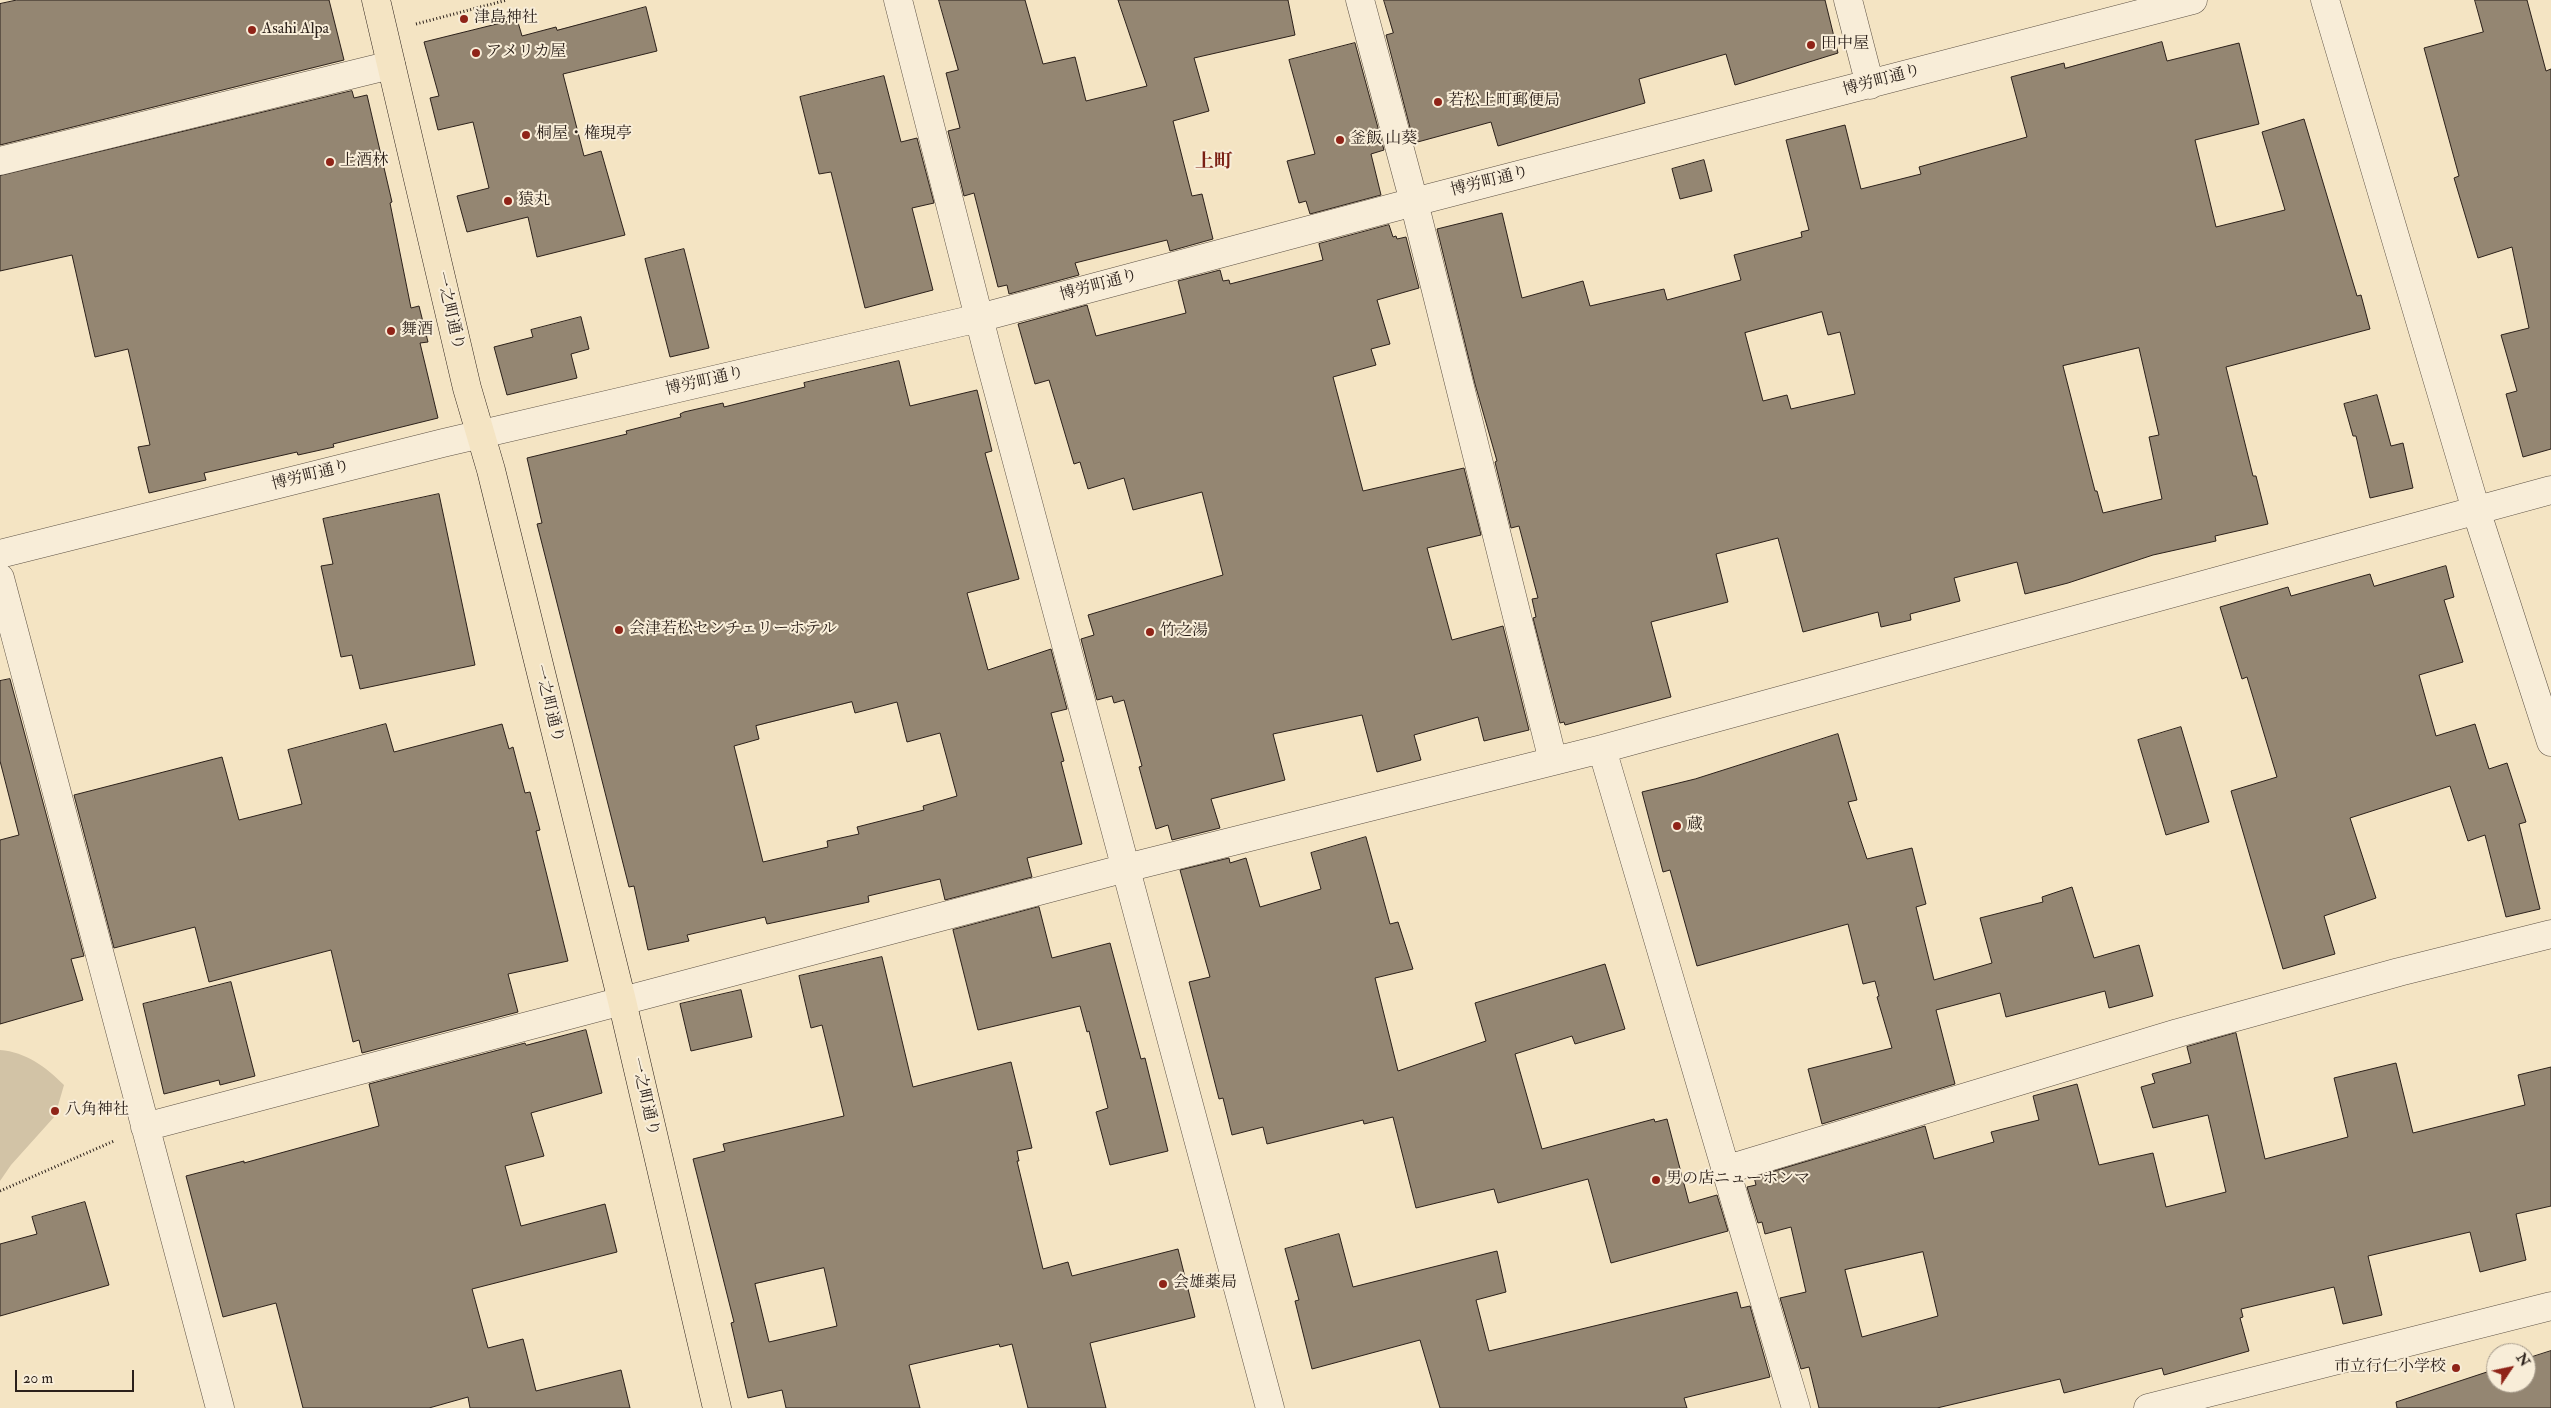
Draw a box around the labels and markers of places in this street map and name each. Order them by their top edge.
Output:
place label: 津島神社 [474,9,538,29]
marker: 津島神社 [458,13,470,25]
place label: Asahi Alpa [262,20,329,40]
marker: Asahi Alpa [246,24,258,36]
place label: 田中屋 [1821,35,1869,55]
marker: 田中屋 [1805,39,1817,51]
place label: アメリカ屋 [486,43,566,63]
marker: アメリカ屋 [470,47,482,59]
place label: 若松上町郵便局 [1448,92,1560,112]
marker: 若松上町郵便局 [1432,96,1444,108]
place label: 桐屋・権現亭 [536,125,632,145]
marker: 桐屋・権現亭 [520,129,532,141]
place label: 釜飯 山葵 [1350,130,1417,150]
marker: 釜飯 山葵 [1334,134,1346,146]
place label: 上酒林 [340,152,388,172]
marker: 上酒林 [324,156,336,168]
place label: 猿丸 [518,191,550,211]
marker: 猿丸 [502,195,514,207]
place label: 舞酒 [401,321,433,341]
marker: 舞酒 [385,325,397,337]
place label: 会津若松センチェリーホテル [629,620,837,640]
place label: 竹之湯 [1160,622,1208,642]
marker: 会津若松センチェリーホテル [613,624,625,636]
marker: 竹之湯 [1144,626,1156,638]
place label: 蔵 [1687,816,1703,836]
marker: 蔵 [1671,820,1683,832]
place label: 八角神社 [65,1101,129,1121]
marker: 八角神社 [49,1105,61,1117]
place label: 男の店ニューホンマ [1666,1170,1810,1190]
marker: 男の店ニューホンマ [1650,1174,1662,1186]
place label: 会雄薬局 [1173,1274,1237,1294]
marker: 会雄薬局 [1157,1278,1169,1290]
place label: 市立行仁小学校 [2334,1358,2446,1378]
marker: 市立行仁小学校 [2450,1362,2462,1374]

